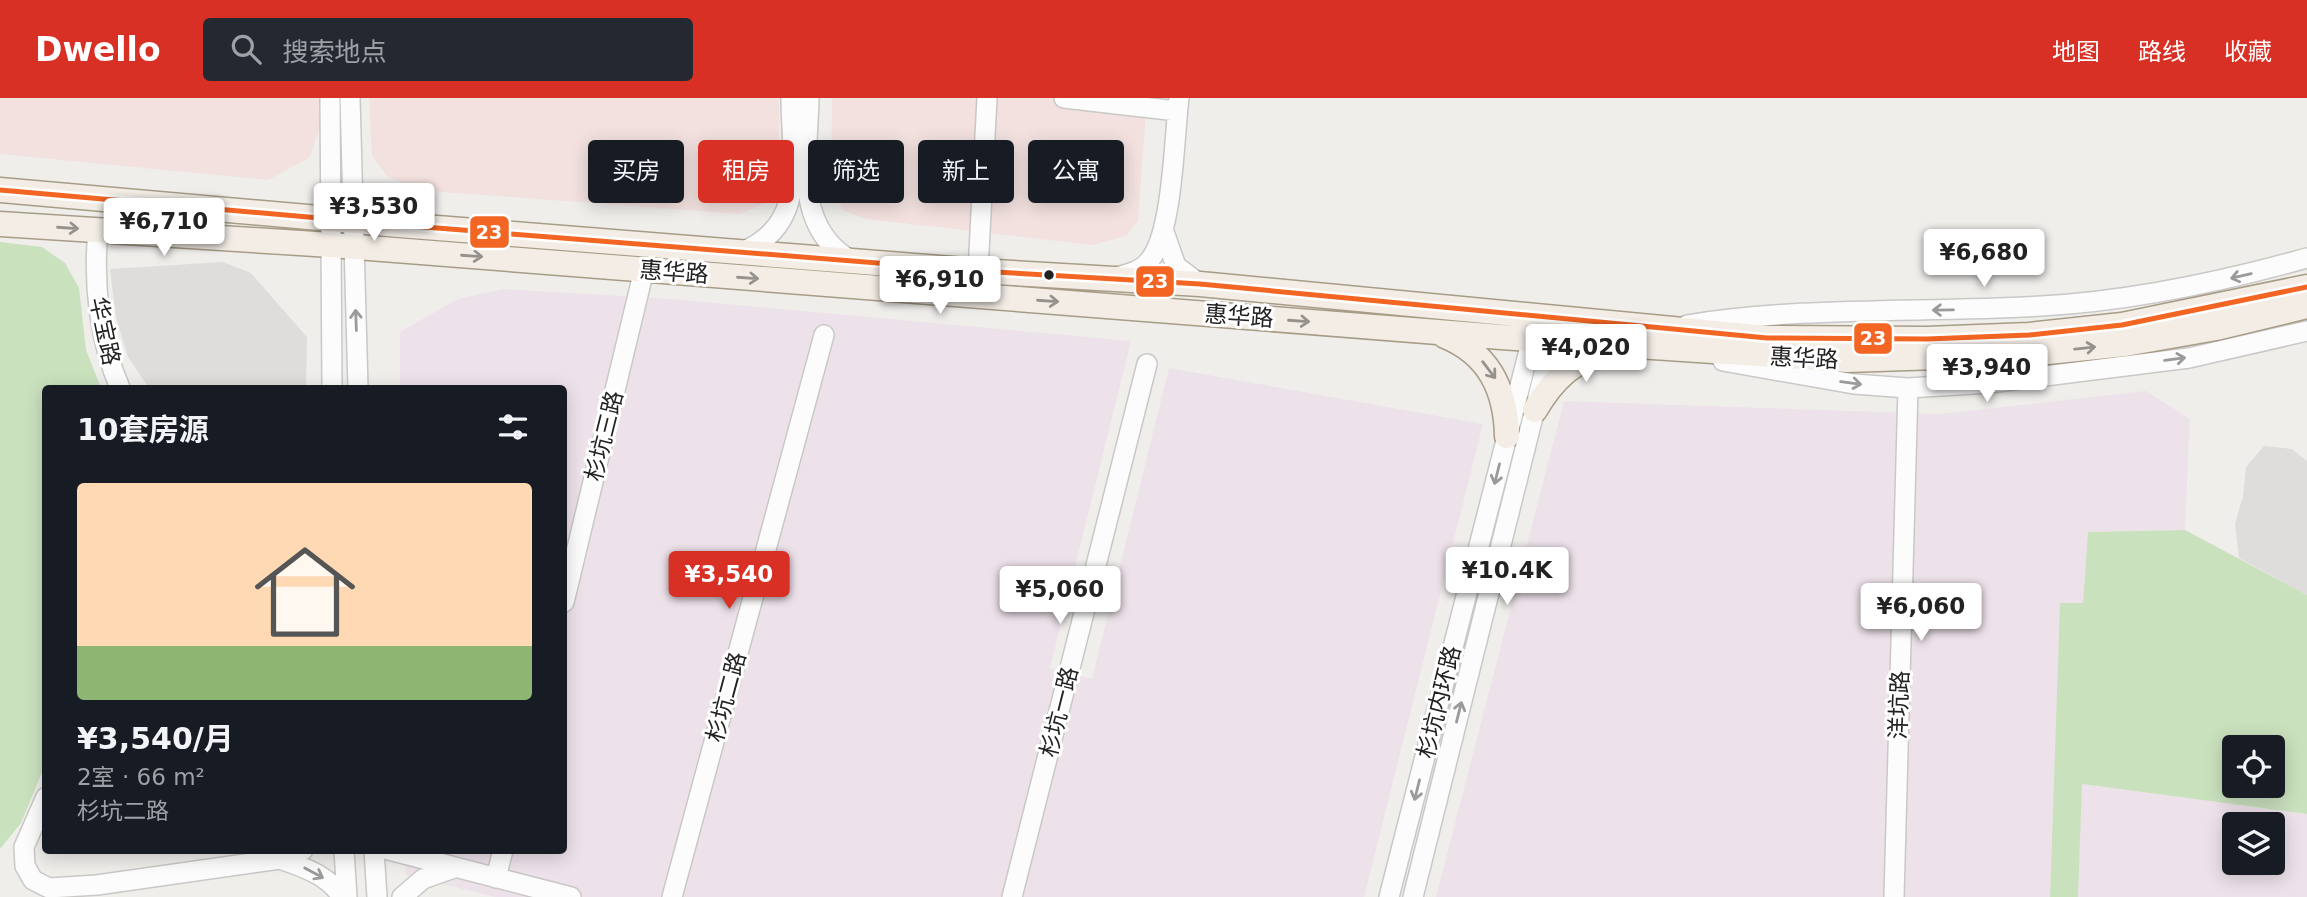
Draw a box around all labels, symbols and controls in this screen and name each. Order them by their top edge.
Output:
search box [203,18,693,81]
text: Dwello [35,30,161,69]
icon: search [227,30,265,68]
text: 搜索地点 [283,37,387,67]
text: 地图 [2052,38,2100,66]
text: 路线 [2138,38,2186,66]
text: 收藏 [2224,38,2272,66]
chip: 买房 [588,140,684,203]
chip: 租房 [698,140,794,203]
chip: 筛选 [808,140,904,203]
chip: 新上 [918,140,1014,203]
chip: 公寓 [1028,140,1124,203]
pin: ¥3,530 [317,184,431,243]
text: ¥3,530 [330,193,418,219]
pin: ¥6,710 [107,198,221,258]
text: ¥6,710 [120,208,208,234]
line badge: 23 [469,215,510,249]
text: 23 [476,221,502,243]
one-way arrow [56,222,79,235]
pin: ¥6,680 [1927,230,2041,289]
text: ¥6,680 [1940,239,2028,265]
one-way arrow [460,250,483,263]
pin: ¥6,910 [883,256,997,316]
street label: 惠华路 [639,257,709,287]
line badge: 23 [1135,265,1175,298]
text: ¥6,910 [896,266,984,292]
unlabelled marker [1042,268,1056,282]
text: 23 [1142,270,1168,292]
one-way arrow [2230,270,2253,283]
one-way arrow [736,272,759,285]
street label: 华宝路 [85,295,125,367]
one-way arrow [1036,295,1059,308]
street label: 惠华路 [1204,301,1274,331]
one-way arrow [1931,304,1954,317]
one-way arrow [350,309,363,332]
one-way arrow [1287,315,1310,328]
line badge: 23 [1853,322,1893,355]
pin: ¥4,020 [1529,324,1643,384]
text: 23 [1860,327,1886,349]
text: ¥4,020 [1542,334,1630,360]
one-way arrow [2073,342,2096,355]
street label: 惠华路 [1769,343,1839,373]
pin: ¥3,940 [1930,344,2044,404]
one-way arrow [2163,353,2186,366]
text: ¥3,940 [1943,354,2031,380]
one-way arrow [1481,361,1496,380]
one-way arrow [1839,377,1862,390]
street label: 杉坑三路 [580,388,628,484]
icon: filters [494,408,532,446]
text: 10套房源 [77,412,209,447]
one-way arrow [1490,462,1503,485]
icon: home [242,529,368,655]
pin: ¥10.4K [1450,547,1564,607]
pin: ¥3,540 [672,552,786,611]
text: ¥10.4K [1462,557,1552,583]
text: ¥3,540 [685,561,773,587]
pin: ¥5,060 [1003,566,1117,626]
text: ¥5,060 [1016,576,1104,602]
pin: ¥6,060 [1864,584,1978,643]
text: ¥6,060 [1877,593,1965,619]
street label: 杉坑内环路 [1412,643,1466,761]
street label: 杉坑二路 [702,649,750,745]
street label: 杉坑一路 [1035,664,1083,760]
street label: 洋坑路 [1885,670,1913,740]
one-way arrow [1453,701,1466,724]
text: ¥3,540/月 [77,721,234,756]
map controls [2222,735,2285,875]
button: locate [2222,735,2285,798]
text: 2室 · 66 m² [77,764,205,790]
one-way arrow [1410,778,1423,801]
text: 杉坑二路 [77,798,169,824]
button: layers [2222,812,2285,875]
one-way arrow [304,866,324,880]

